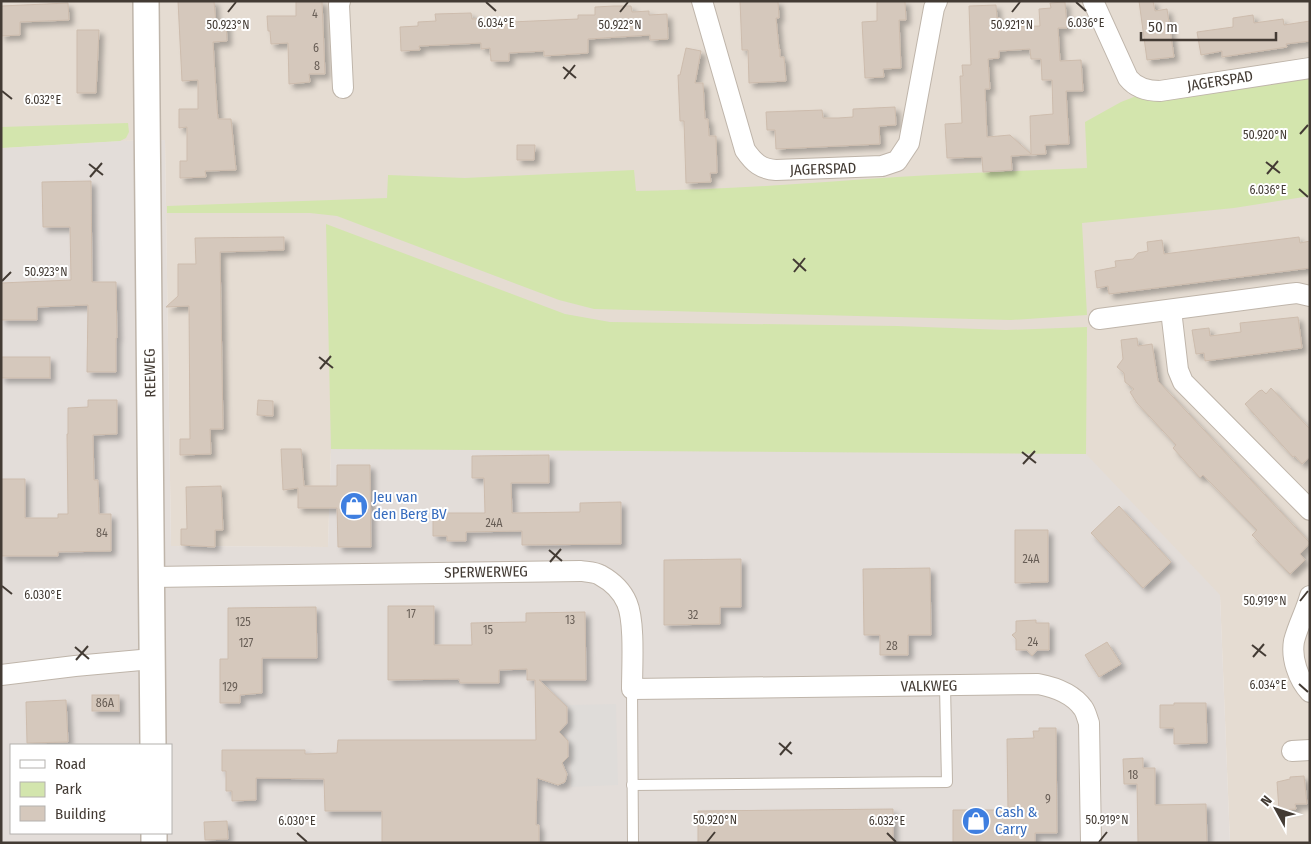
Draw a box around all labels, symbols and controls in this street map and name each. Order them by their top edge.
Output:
house number: 4 [312,7,318,21]
scale bar [1141,10,1276,42]
text: 6.034°E [478,16,515,30]
text: 6.036°E [1068,16,1105,30]
text: 50.923°N [206,18,250,32]
text: 50.922°N [598,18,642,32]
text: 50.921°N [991,18,1033,32]
text: 50 m [1148,18,1178,36]
house number: 6 [313,41,319,55]
house number: 8 [314,59,320,73]
street label: JAGERSPAD [1186,67,1254,95]
text: 6.032°E [25,93,62,107]
text: 50.920°N [1243,128,1287,142]
street label: JAGERSPAD [789,159,857,179]
text: 6.036°E [1250,183,1287,197]
text: 50.923°N [24,265,68,279]
street label: REEWEG [141,348,159,398]
place label: Jeu van den Berg BV [373,488,447,523]
shop icon: Jeu van den Berg BV [339,491,369,521]
house number: 24A [485,516,503,530]
house number: 84 [96,526,108,540]
house number: 24A [1022,552,1040,566]
street label: SPERWERWEG [444,562,528,582]
text: 6.030°E [24,588,62,602]
text: 50.919°N [1243,594,1287,608]
house number: 17 [406,607,416,621]
house number: 32 [688,608,698,622]
house number: 13 [565,613,575,627]
house number: 125 [235,615,251,629]
house number: 15 [483,623,494,637]
house number: 24 [1028,635,1039,649]
house number: 127 [239,636,254,650]
house number: 28 [886,639,898,653]
street label: VALKWEG [901,677,957,695]
text: 6.034°E [1250,678,1287,692]
house number: 129 [222,680,238,694]
house number: 86A [96,696,115,710]
legend [10,744,172,834]
text: Road [55,755,86,773]
house number: 18 [1128,768,1138,782]
text: Park [55,780,82,798]
north arrow [1251,784,1301,834]
house number: 9 [1045,792,1051,806]
text: N [1257,792,1276,810]
place label: Cash & Carry [995,803,1038,838]
text: Building [55,805,106,823]
shop icon: Cash & Carry [961,806,991,836]
text: 50.920°N [693,813,737,827]
text: 50.919°N [1085,813,1129,827]
text: 6.030°E [278,814,316,828]
text: 6.032°E [869,814,906,828]

